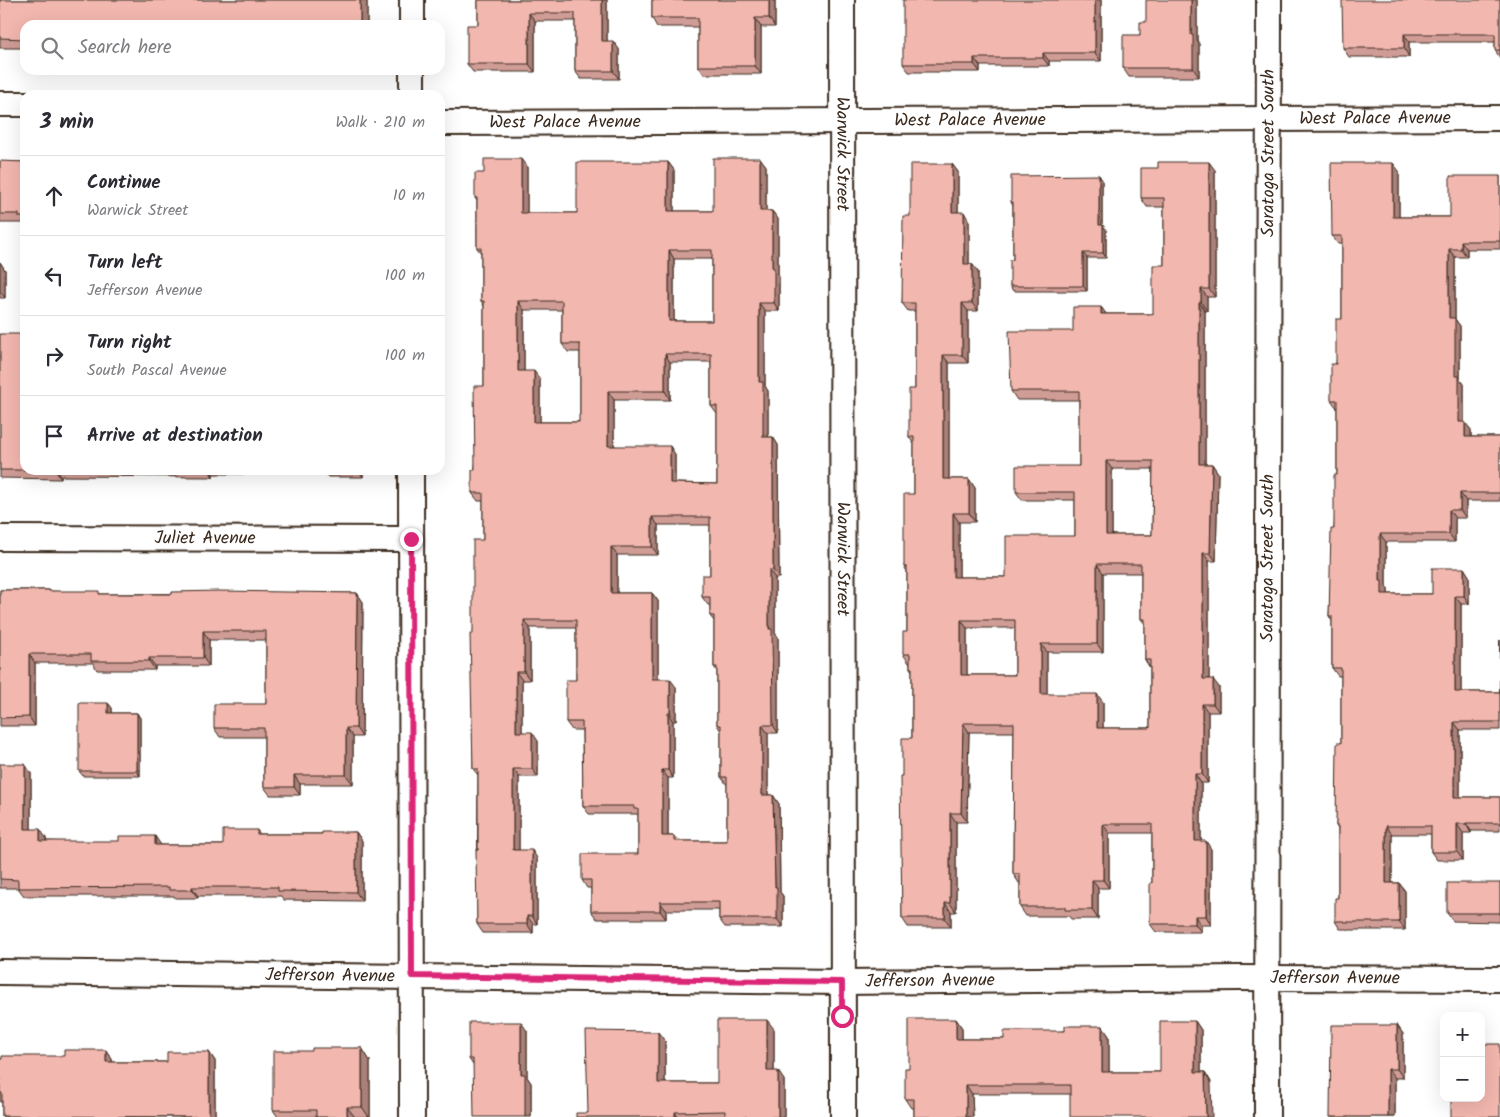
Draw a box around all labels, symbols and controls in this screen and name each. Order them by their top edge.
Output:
search box [20,20,445,75]
text: Search here [78,33,172,63]
icon: search [38,34,66,62]
street label: Saratoga Street South [1254,69,1283,237]
street label: Warwick Street [828,97,857,212]
street label: West Palace Avenue [1299,104,1451,133]
text: 3 min [40,106,94,139]
street label: West Palace Avenue [894,106,1046,135]
street label: West Palace Avenue [489,108,641,137]
text: Walk · 210 m [335,110,425,135]
text: Continue [87,168,160,198]
icon: ahead [40,182,68,210]
text: 10 m [393,183,425,208]
text: Warwick Street [87,198,189,223]
text: Turn left [87,248,162,278]
icon: left [40,262,68,290]
text: 100 m [385,263,425,288]
text: Jefferson Avenue [87,278,202,303]
text: Turn right [87,328,172,358]
icon: right [40,342,68,370]
text: 100 m [385,343,425,368]
text: South Pascal Avenue [87,358,227,383]
text: Arrive at destination [87,421,263,451]
icon: arrive [40,422,68,450]
street label: Saratoga Street South [1253,474,1283,642]
street label: Warwick Street [828,502,857,617]
street label: Juliet Avenue [154,524,256,553]
route end [400,528,423,551]
street label: Jefferson Avenue [265,961,395,991]
street label: Jefferson Avenue [1270,964,1400,993]
street label: Jefferson Avenue [865,966,995,996]
route start [831,1005,854,1028]
map controls [1440,1012,1485,1102]
button: + [1440,1012,1485,1057]
button: − [1440,1057,1485,1102]

